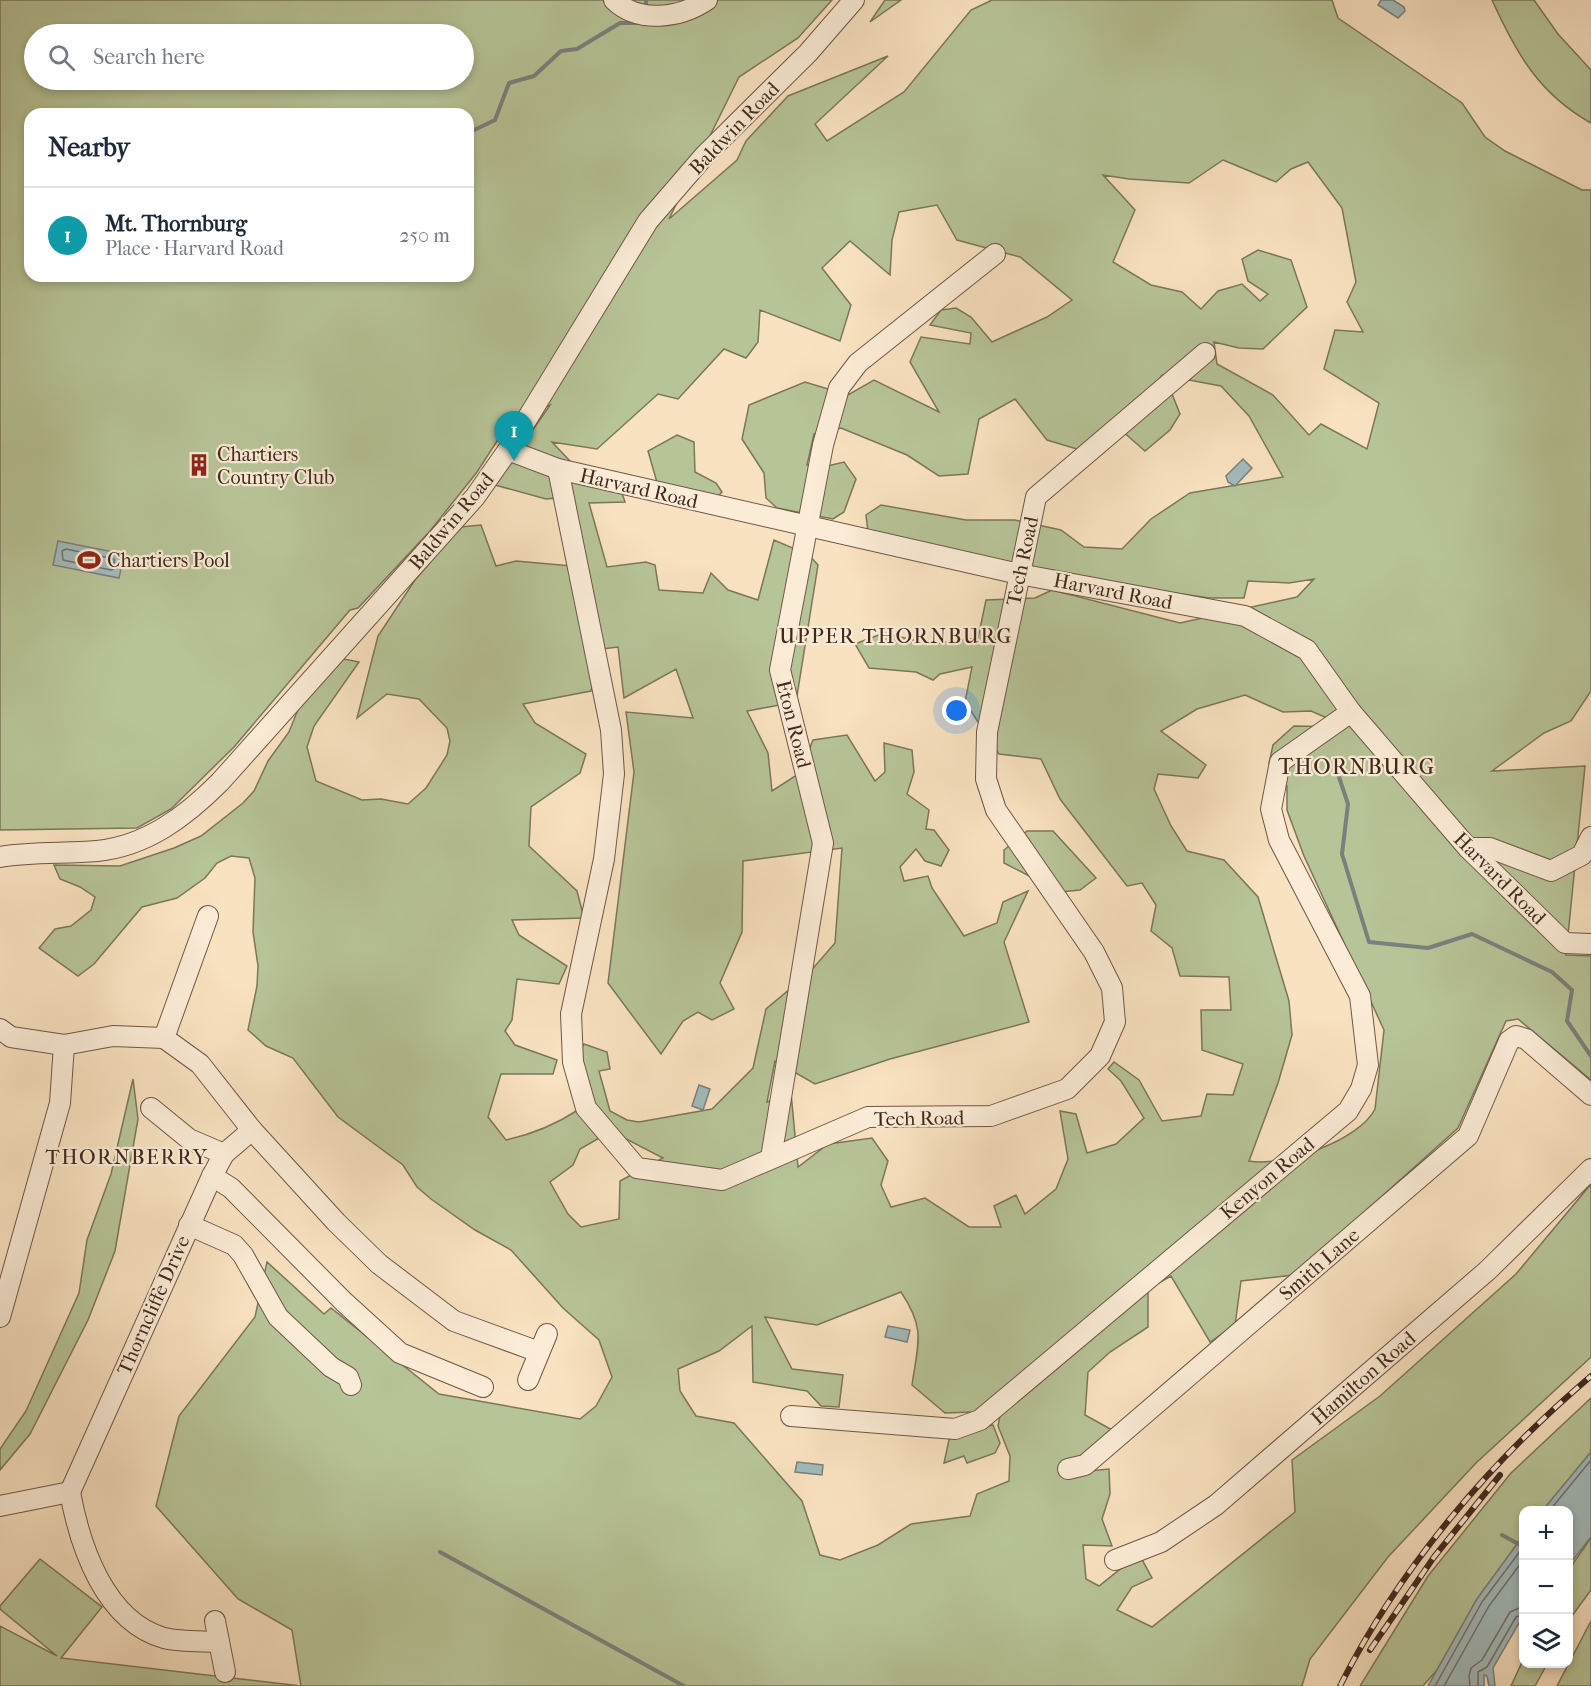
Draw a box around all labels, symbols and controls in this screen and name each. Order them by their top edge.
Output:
search box [24,24,474,90]
icon: search [45,41,78,74]
text: Search here [93,44,205,70]
street label: Baldwin Road [685,77,785,179]
text: Nearby [48,132,130,163]
text: Mt. Thornburg [105,211,247,237]
text: 1 [64,224,71,247]
text: 250 m [399,224,450,247]
text: Place · Harvard Road [105,237,284,260]
pin: 1 [494,412,534,461]
place label: Chartiers Country Club [217,443,334,489]
building icon: Chartiers Country Club [186,452,212,478]
street label: Harvard Road [578,464,701,514]
street label: Baldwin Road [404,467,499,575]
street label: Tech Road [1002,513,1043,608]
sports icon: Chartiers Pool [76,547,102,573]
place label: Chartiers Pool [107,549,230,572]
street label: Harvard Road [1052,569,1175,614]
district label: UPPER THORNBURG [779,624,1013,648]
street label: Eton Road [771,678,816,772]
your location [942,696,971,725]
district label: THORNBURG [1278,754,1436,780]
street label: Harvard Road [1449,828,1551,930]
street label: Tech Road [874,1106,966,1131]
street label: Kenyon Road [1216,1132,1320,1224]
district label: THORNBERRY [45,1145,209,1169]
street label: Smith Lane [1275,1223,1364,1305]
street label: Thorncliffe Drive [112,1232,195,1378]
street label: Hamilton Road [1307,1326,1421,1430]
map controls [1519,1506,1573,1668]
button: + [1519,1506,1573,1560]
button: − [1519,1560,1573,1614]
button: layers [1519,1614,1573,1668]

